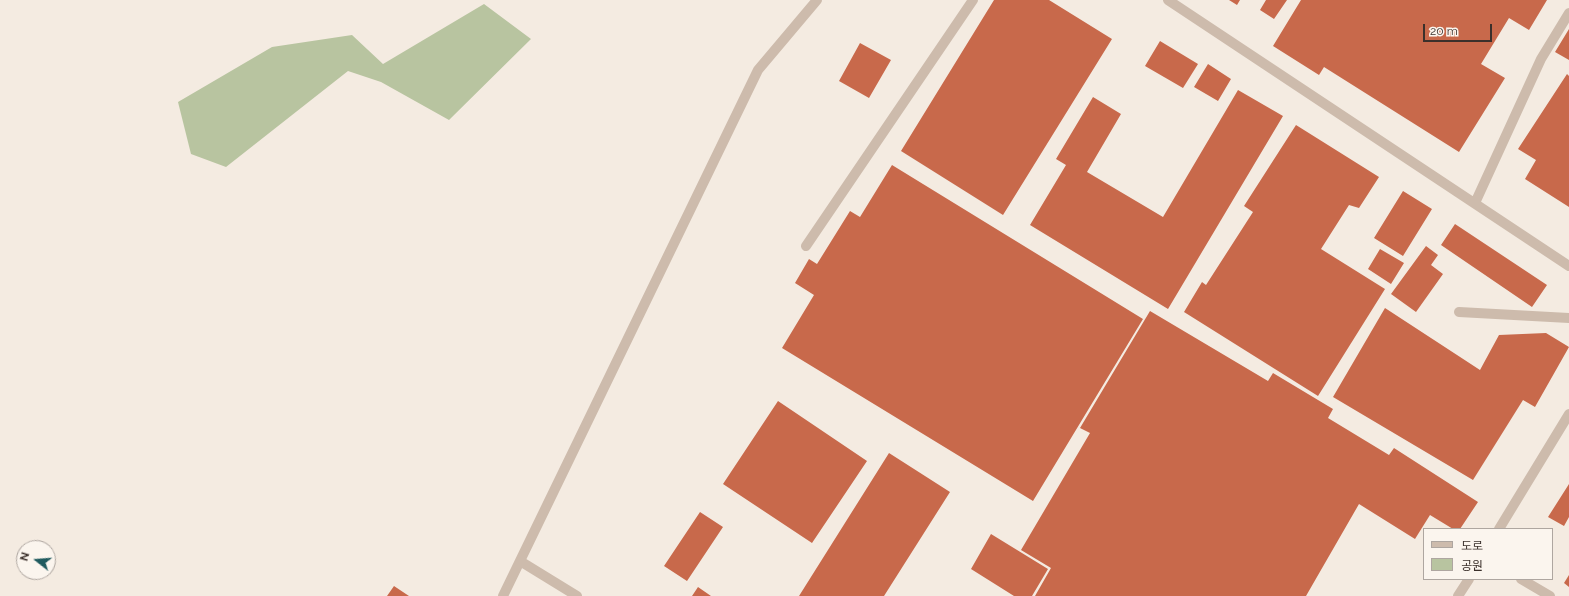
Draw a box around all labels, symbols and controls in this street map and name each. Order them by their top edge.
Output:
scale bar [1425,16,1494,42]
text: 20 m [1430,24,1458,38]
legend [1423,528,1553,580]
text: 도로 [1461,539,1483,553]
north arrow [16,540,56,580]
text: N [18,551,32,563]
text: 공원 [1461,559,1483,573]

